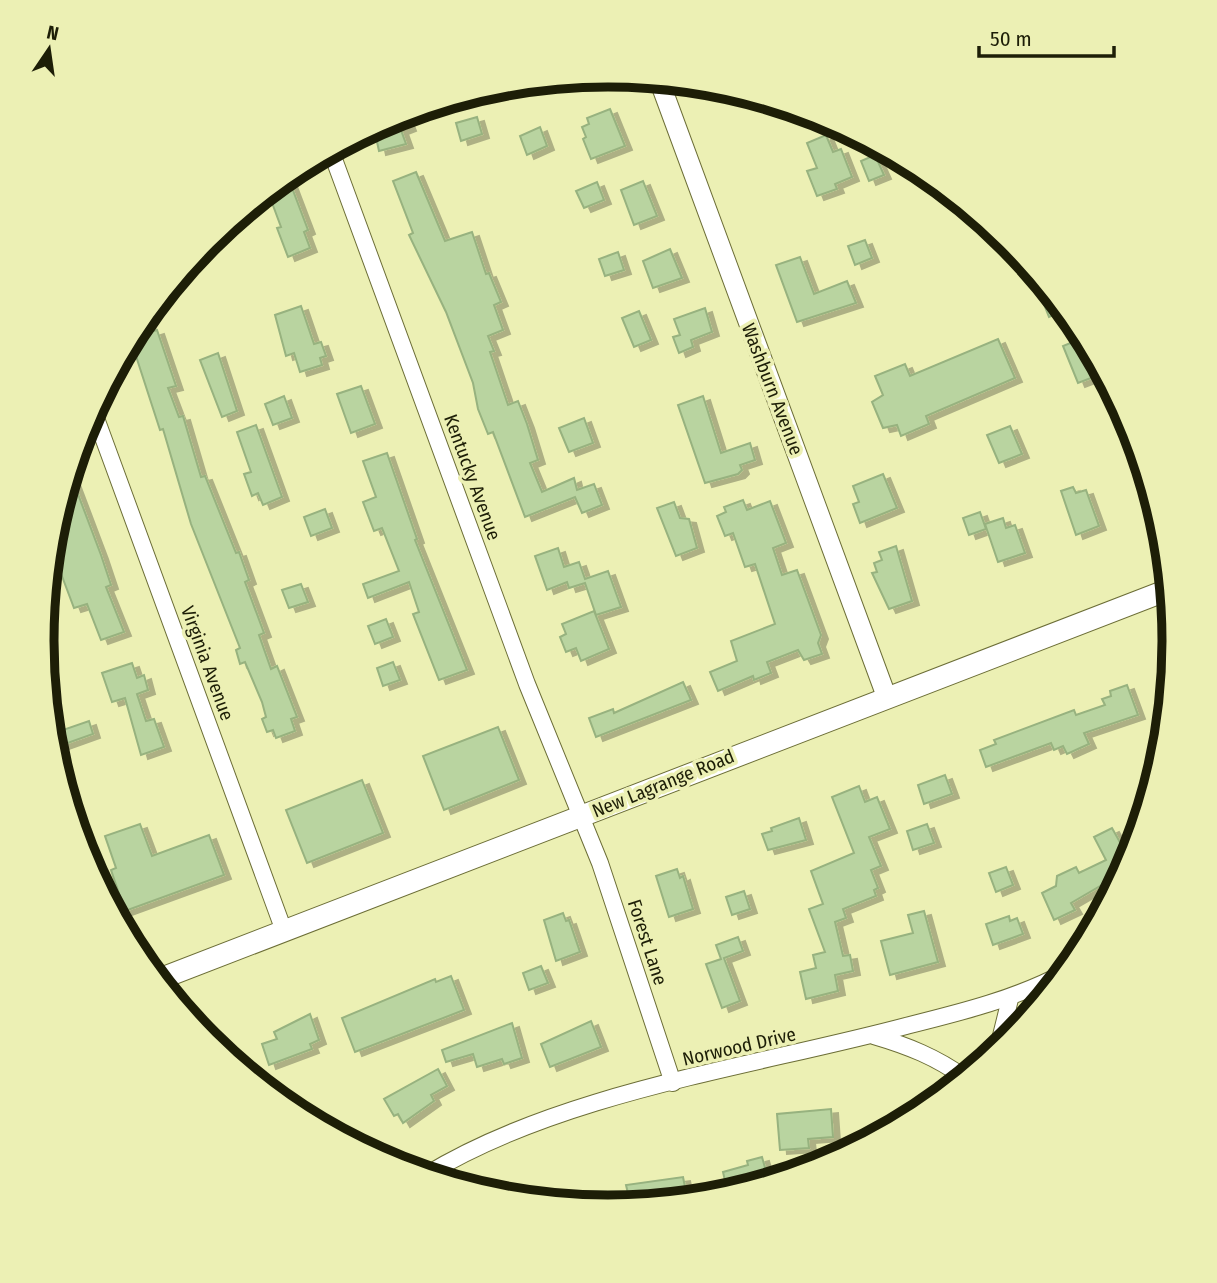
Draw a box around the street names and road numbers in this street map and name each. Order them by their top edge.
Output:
street label: Washburn Avenue [737,320,808,458]
street label: Kentucky Avenue [439,411,506,543]
street label: Virginia Avenue [176,603,239,724]
street label: New Lagrange Road [589,744,738,822]
street label: Forest Lane [623,896,672,988]
street label: Norwood Drive [680,1022,798,1071]

